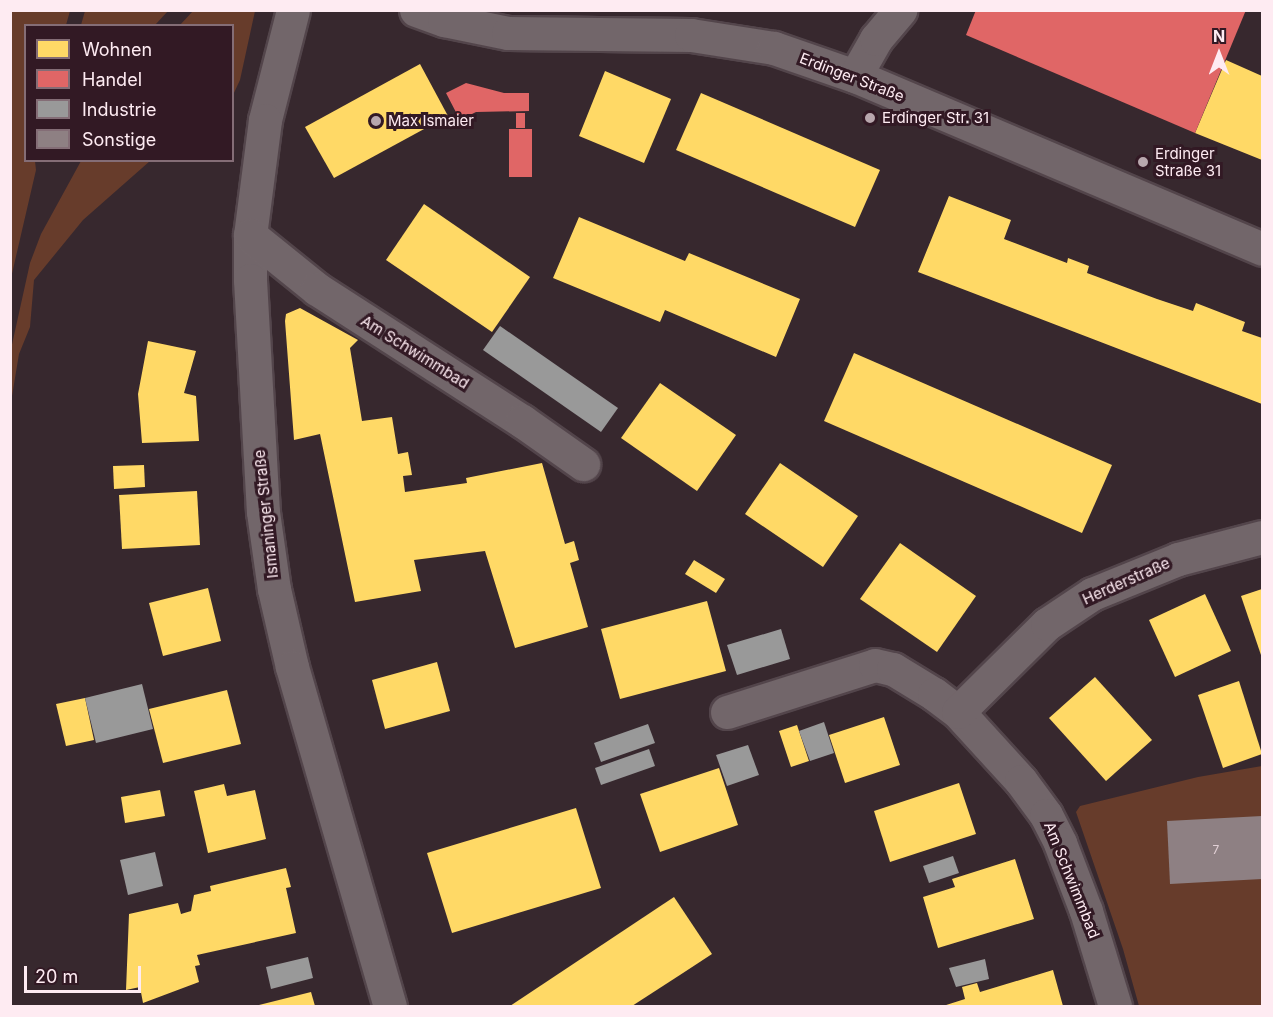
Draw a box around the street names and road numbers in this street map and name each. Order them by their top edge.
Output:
street label: Erdinger Straße [797,49,907,105]
street label: Am Schwimmbad [358,312,472,392]
street label: Ismaninger Straße [250,449,282,579]
street label: Herderstraße [1080,554,1172,608]
street label: Am Schwimmbad [1040,819,1104,941]

